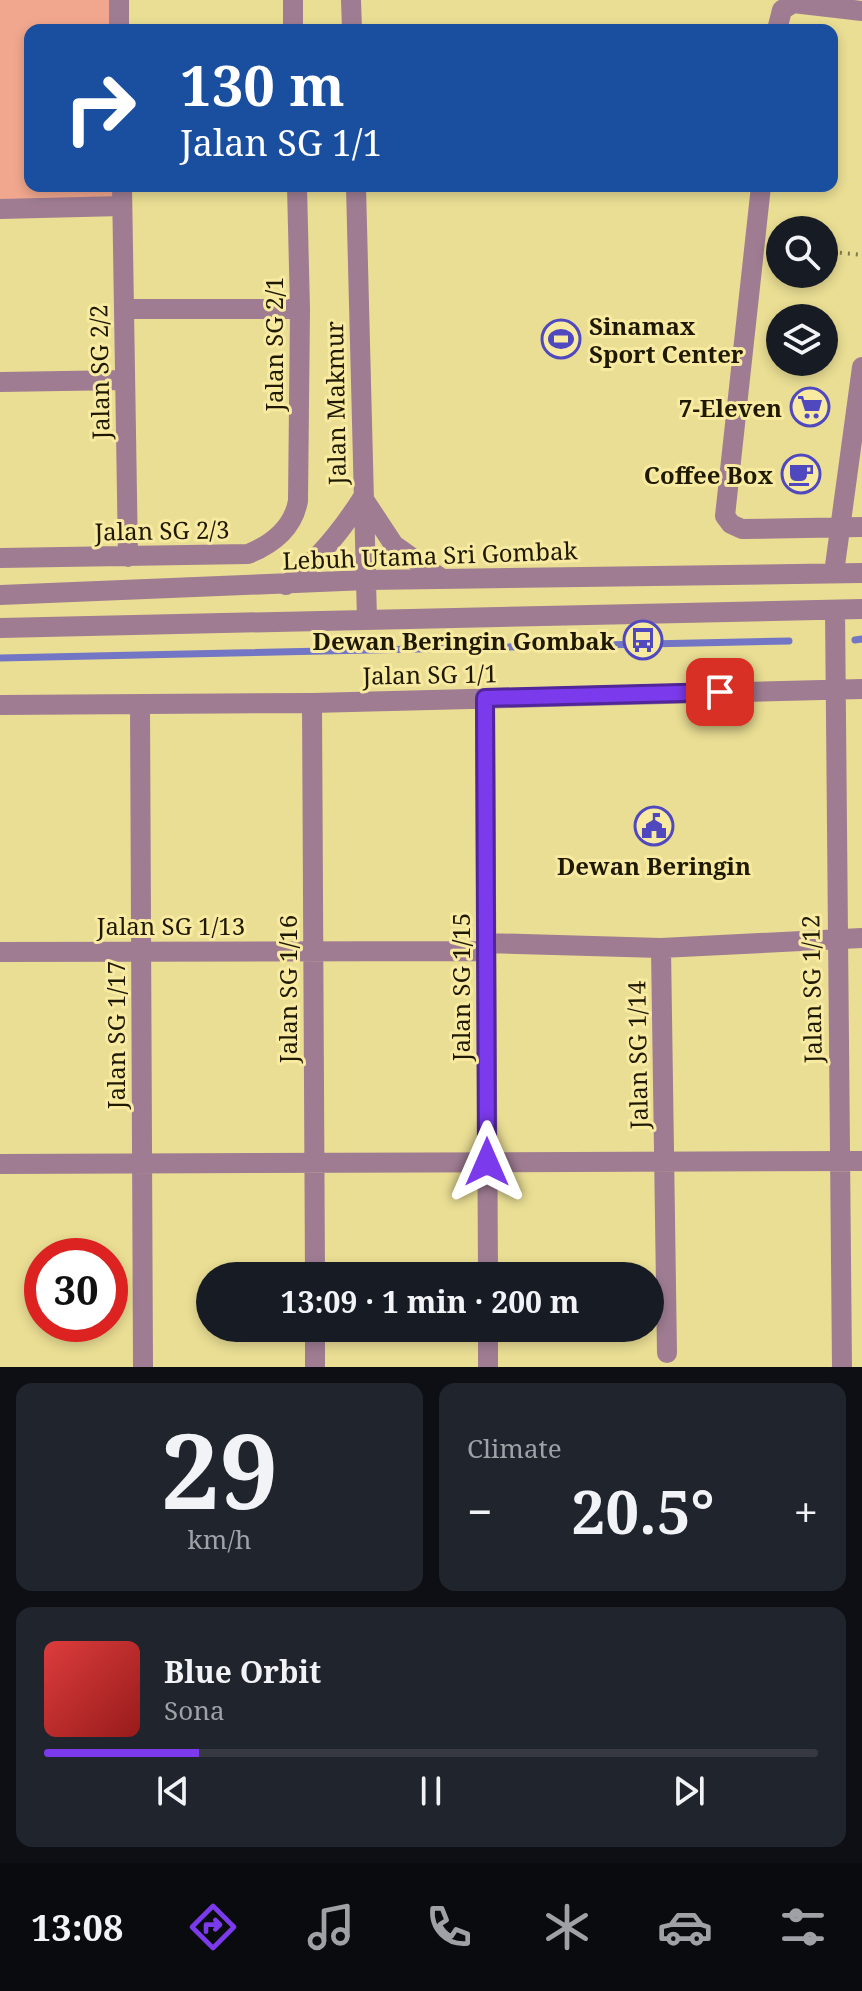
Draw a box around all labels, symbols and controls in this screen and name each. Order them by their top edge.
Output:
text: 130 m [180,46,345,122]
icon: right [48,56,152,160]
text: Jalan SG 1/1 [180,118,382,167]
map controls [766,216,838,376]
button: search [766,216,838,288]
street label: Jalan SG 2/1 [257,277,290,412]
street label: Jalan SG 2/2 [81,304,117,441]
button: layers [766,304,838,376]
place label: Sinamax Sport Center [589,309,744,370]
sports icon: Sinamax Sport Center [540,318,582,360]
street label: Jalan Makmur [317,321,353,486]
supermarket icon: 7-Eleven [789,386,831,428]
place label: 7-Eleven [679,391,782,424]
cafe icon: Coffee Box [780,453,822,495]
place label: Coffee Box [644,458,773,491]
street label: Jalan SG 2/3 [93,512,230,548]
street label: Lebuh Utama Sri Gombak [282,533,579,577]
bus stop icon: Dewan Beringin Gombak [622,619,664,661]
place label: Dewan Beringin Gombak [313,624,616,657]
street label: Jalan SG 1/1 [361,656,498,692]
pin [686,658,754,726]
icon: arrive [698,670,742,714]
public building icon: Dewan Beringin [633,805,675,847]
place label: Dewan Beringin [557,849,751,882]
street label: Jalan SG 1/13 [96,909,245,942]
street label: Jalan SG 1/15 [444,913,477,1062]
street label: Jalan SG 1/16 [271,915,304,1064]
street label: Jalan SG 1/12 [793,915,829,1064]
street label: Jalan SG 1/17 [99,961,132,1110]
street label: Jalan SG 1/14 [619,980,655,1130]
position arrow [445,1120,529,1204]
speed limit sign: 30 [24,1238,128,1342]
text: 13:09 · 1 min · 200 m [281,1281,579,1322]
text: 29 [161,1398,278,1539]
text: Climate [467,1430,562,1466]
text: 20.5° [571,1470,715,1552]
text: − [467,1481,492,1541]
text: + [793,1481,818,1541]
text: km/h [188,1521,251,1557]
text: Blue Orbit [164,1651,321,1692]
text: Sona [164,1692,225,1728]
icon: previous [151,1769,195,1813]
icon: pause [409,1769,453,1813]
icon: next [667,1769,711,1813]
icon: directions [185,1899,241,1955]
icon: music [303,1899,359,1955]
icon: phone [421,1899,477,1955]
icon: climate [539,1899,595,1955]
icon: car [657,1899,713,1955]
icon: filters [775,1899,831,1955]
text: 13:08 [31,1903,123,1952]

